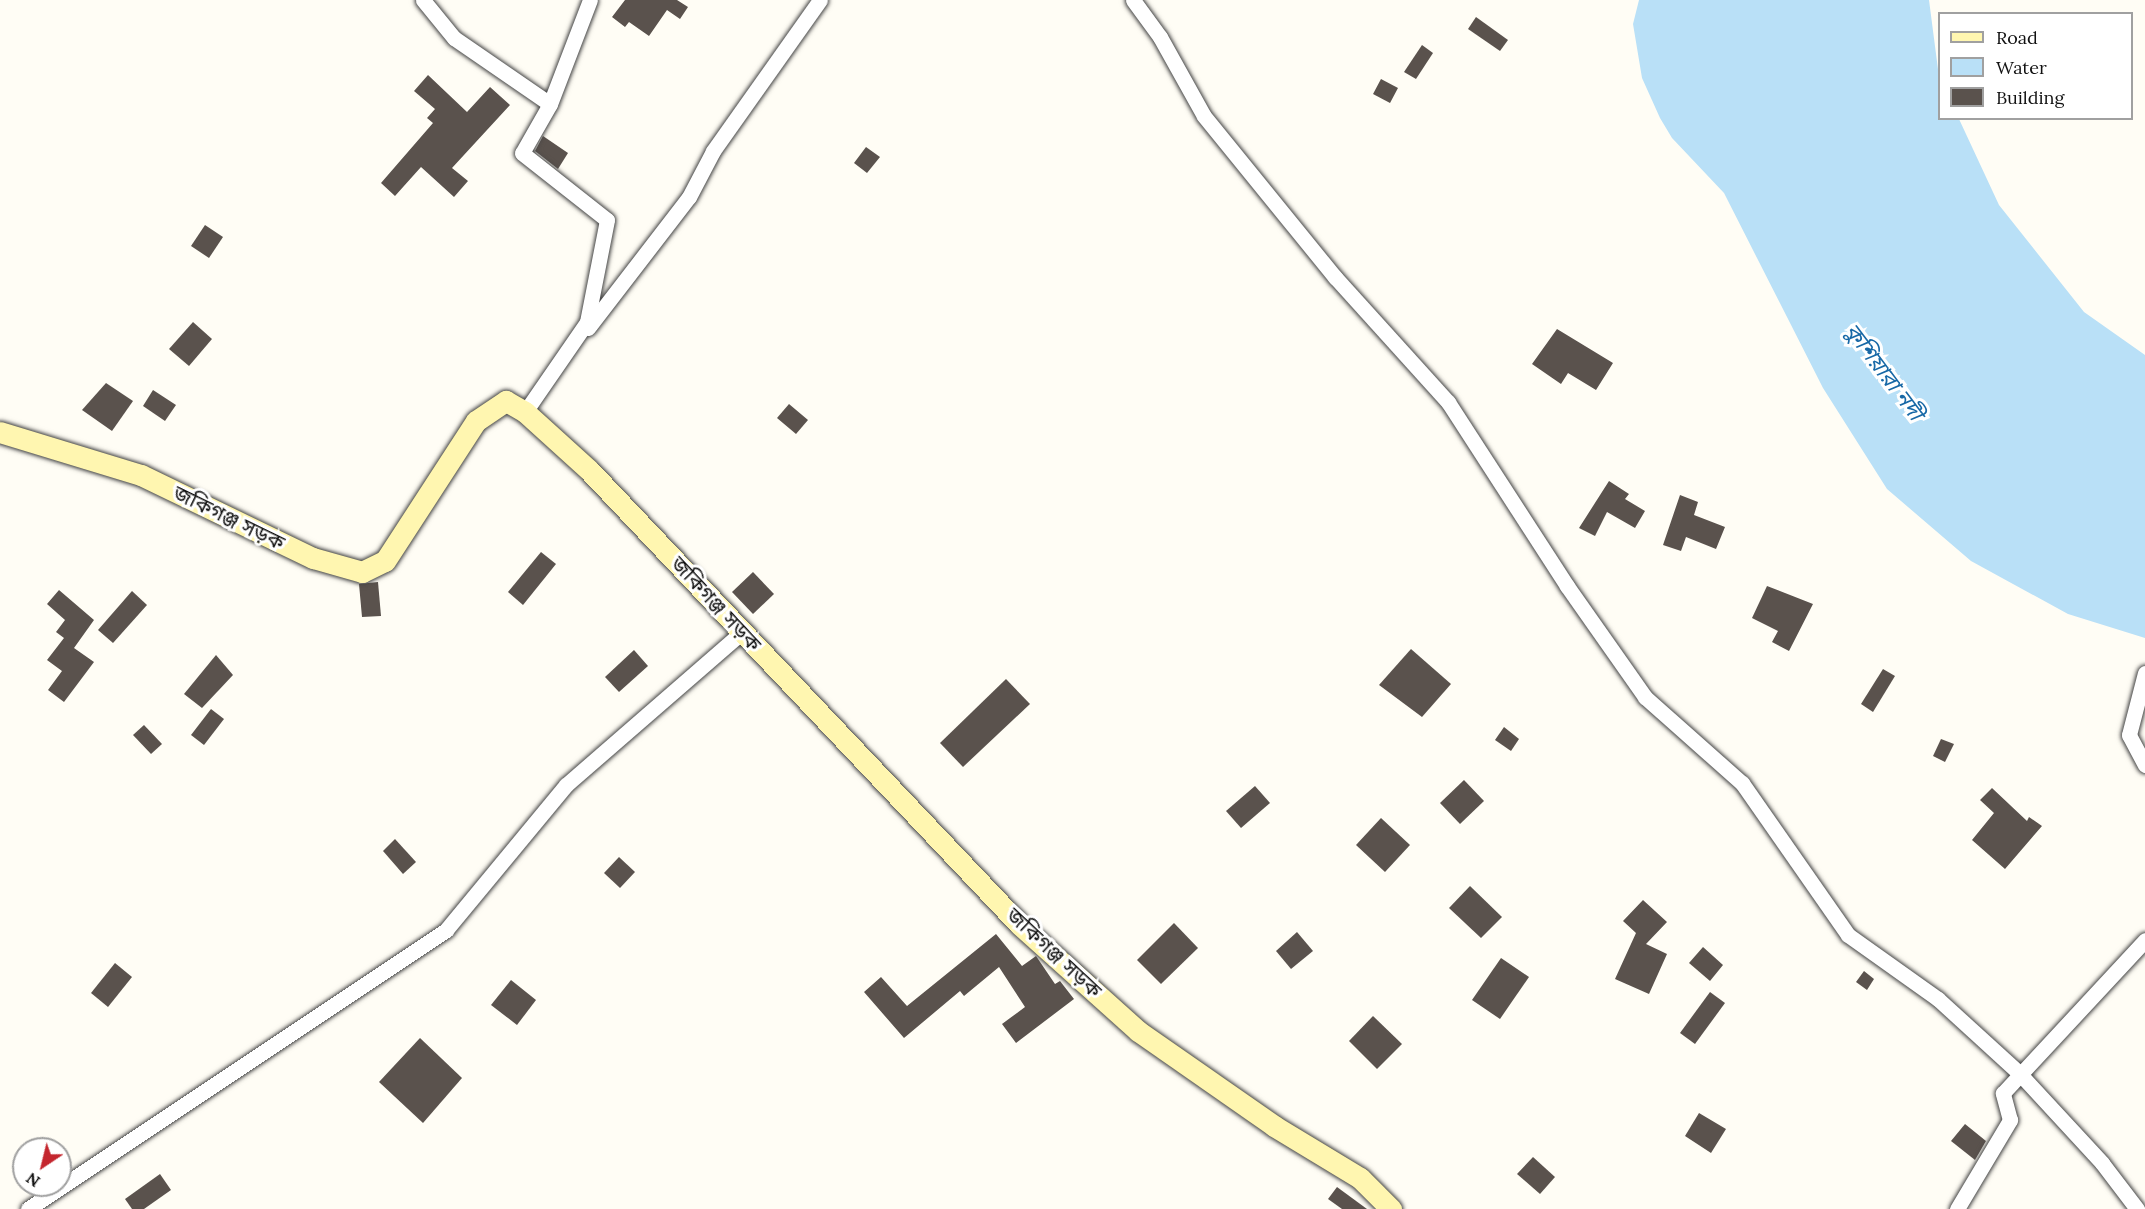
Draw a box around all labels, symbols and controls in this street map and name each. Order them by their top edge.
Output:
legend [1938,12,2133,120]
text: Road [1996,26,2038,49]
text: Water [1996,56,2047,79]
text: Building [1996,86,2064,109]
water label: কুশিয়ারা নদী [1839,318,1929,426]
street label: জকিগঞ্জ সড়ক [169,480,289,556]
street label: জকিগঞ্জ সড়ক [666,551,766,657]
street label: জকিগঞ্জ সড়ক [1001,903,1107,1003]
north arrow [12,1137,72,1197]
text: N [22,1168,44,1192]

